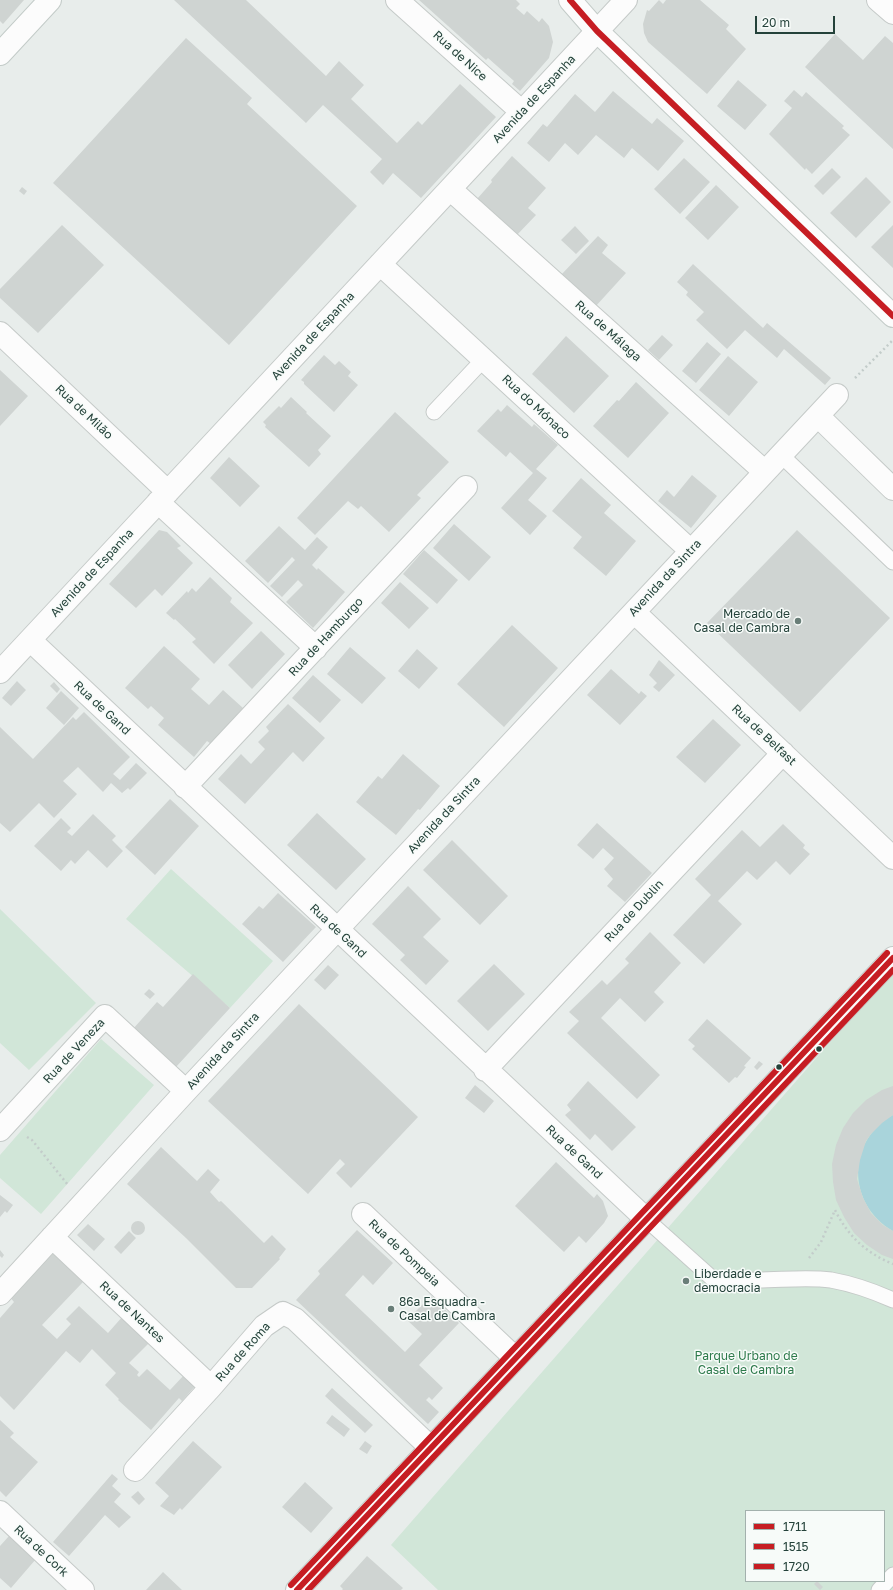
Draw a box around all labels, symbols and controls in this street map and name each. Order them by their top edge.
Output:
scale bar [757,8,837,34]
text: 20 m [762,15,790,30]
street label: Rua de Nice [430,28,490,84]
street label: Avenida de Espanha [489,52,579,146]
street label: Avenida de Espanha [268,289,358,383]
street label: Rua de Málaga [572,297,644,365]
street label: Rua do Mónaco [499,372,573,442]
street label: Rua de Milão [52,382,116,442]
street label: Avenida de Espanha [47,526,137,620]
street label: Avenida da Sintra [626,537,704,619]
street label: Rua de Hamburgo [286,595,366,679]
place label: Mercado de Casal de Cambra [693,607,790,635]
marker: Mercado de Casal de Cambra [793,616,803,626]
street label: Rua de Gand [71,678,133,738]
street label: Rua de Belfast [729,701,799,769]
street label: Avenida da Sintra [405,774,483,856]
street label: Rua de Dublin [602,877,666,945]
street label: Rua de Gand [307,901,369,961]
street label: Avenida da Sintra [184,1010,262,1092]
street label: Rua de Veneza [40,1015,108,1087]
unlabelled marker [814,1044,824,1054]
unlabelled marker [774,1062,784,1072]
street label: Rua de Gand [543,1122,605,1182]
street label: Rua de Pompeia [365,1216,443,1290]
place label: Liberdade e democracia [694,1267,761,1295]
marker: Liberdade e democracia [681,1276,691,1286]
street label: Rua de Nantes [97,1278,167,1346]
place label: 86ª Esquadra - Casal de Cambra [399,1295,496,1323]
marker: 86ª Esquadra - Casal de Cambra [386,1304,396,1314]
street label: Rua de Roma [213,1319,273,1385]
park label: Parque Urbano de Casal de Cambra [694,1349,798,1377]
legend [745,1510,885,1582]
text: 1711 [783,1519,807,1534]
street label: Rua de Cork [11,1522,71,1580]
text: 1515 [783,1539,809,1554]
text: 1720 [783,1559,810,1574]

